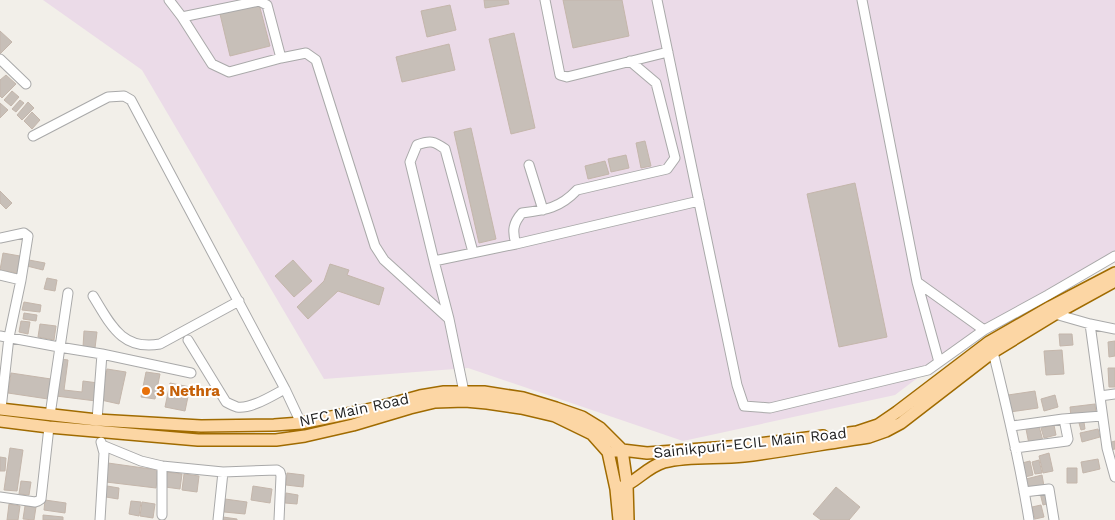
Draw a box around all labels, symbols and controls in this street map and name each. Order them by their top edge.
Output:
place label: 3 Nethra [156,382,220,400]
marker: 3 Nethra [140,385,152,397]
street label: NFC Main Road [298,390,410,430]
street label: Sainikpuri-ECIL Main Road [653,424,847,462]

